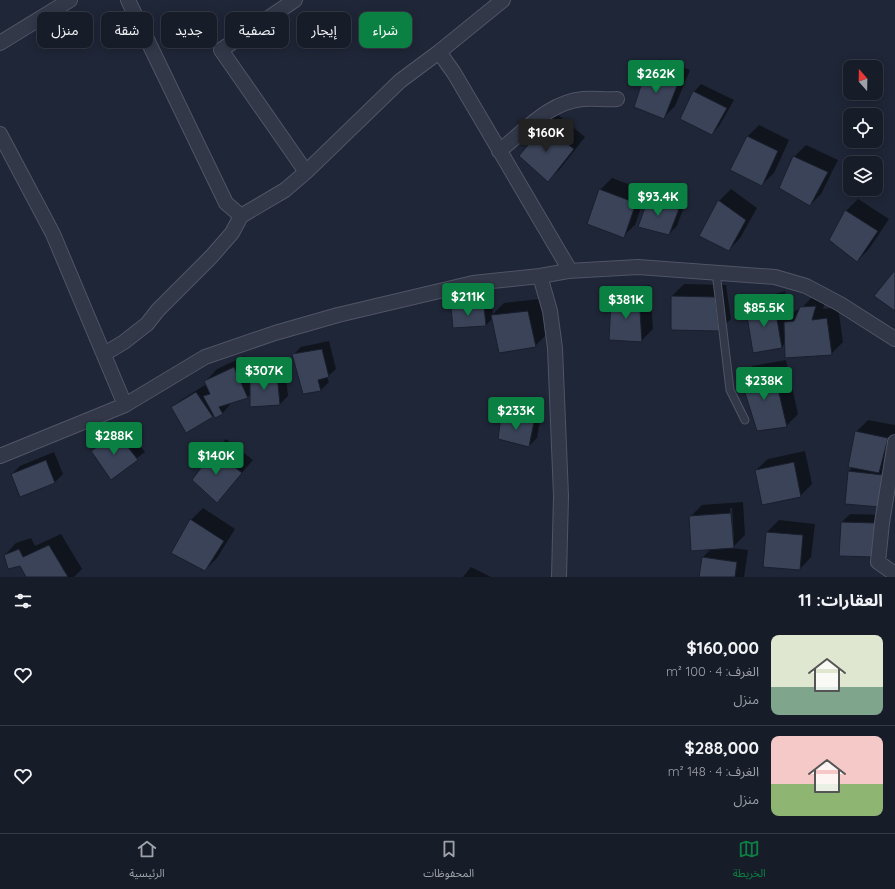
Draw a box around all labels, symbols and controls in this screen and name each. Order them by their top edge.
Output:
chip: منزل [37,12,93,48]
chip: شقة [101,12,153,48]
chip: جديد [161,12,217,48]
chip: تصفية [225,12,289,48]
chip: إيجار [297,12,351,48]
chip: شراء [359,12,412,48]
pin: $262K [628,60,684,94]
north arrow [843,60,883,100]
map controls [843,60,883,196]
text: $262K [637,65,675,81]
button: locate [843,108,883,148]
pin: $160K [518,119,574,153]
text: $160K [528,124,564,140]
button: layers [843,156,883,196]
pin: $93.4K [625,183,691,217]
text: $93.4K [637,188,679,204]
pin: $211K [440,283,496,317]
pin: $381K [598,286,654,320]
text: $211K [451,288,485,304]
text: $381K [608,291,644,307]
pin: $85.5K [731,294,797,328]
text: $85.5K [743,299,785,315]
pin: $307K [236,357,292,391]
text: $307K [245,362,283,378]
pin: $238K [736,367,792,401]
text: $238K [745,372,783,388]
pin: $233K [488,397,544,431]
text: $233K [497,402,535,418]
pin: $288K [86,422,142,456]
text: $288K [95,427,133,443]
pin: $140K [188,442,244,476]
text: $140K [198,447,234,463]
text: العقارات: 11 [798,589,883,610]
icon: filters [12,590,34,612]
text: $160,000 [686,637,759,658]
icon: home [803,651,851,699]
text: الغرف: 4 · 100 m² [666,663,759,679]
icon: heart [12,664,34,686]
text: منزل [734,691,759,707]
text: $288,000 [685,737,759,758]
icon: home [803,752,851,800]
text: الغرف: 4 · 148 m² [668,763,759,779]
icon: heart [12,765,34,787]
text: منزل [734,791,759,807]
tab: الرئيسية [129,838,165,885]
tab: المحفوظات [423,838,474,885]
tab: الخريطة [733,838,766,885]

